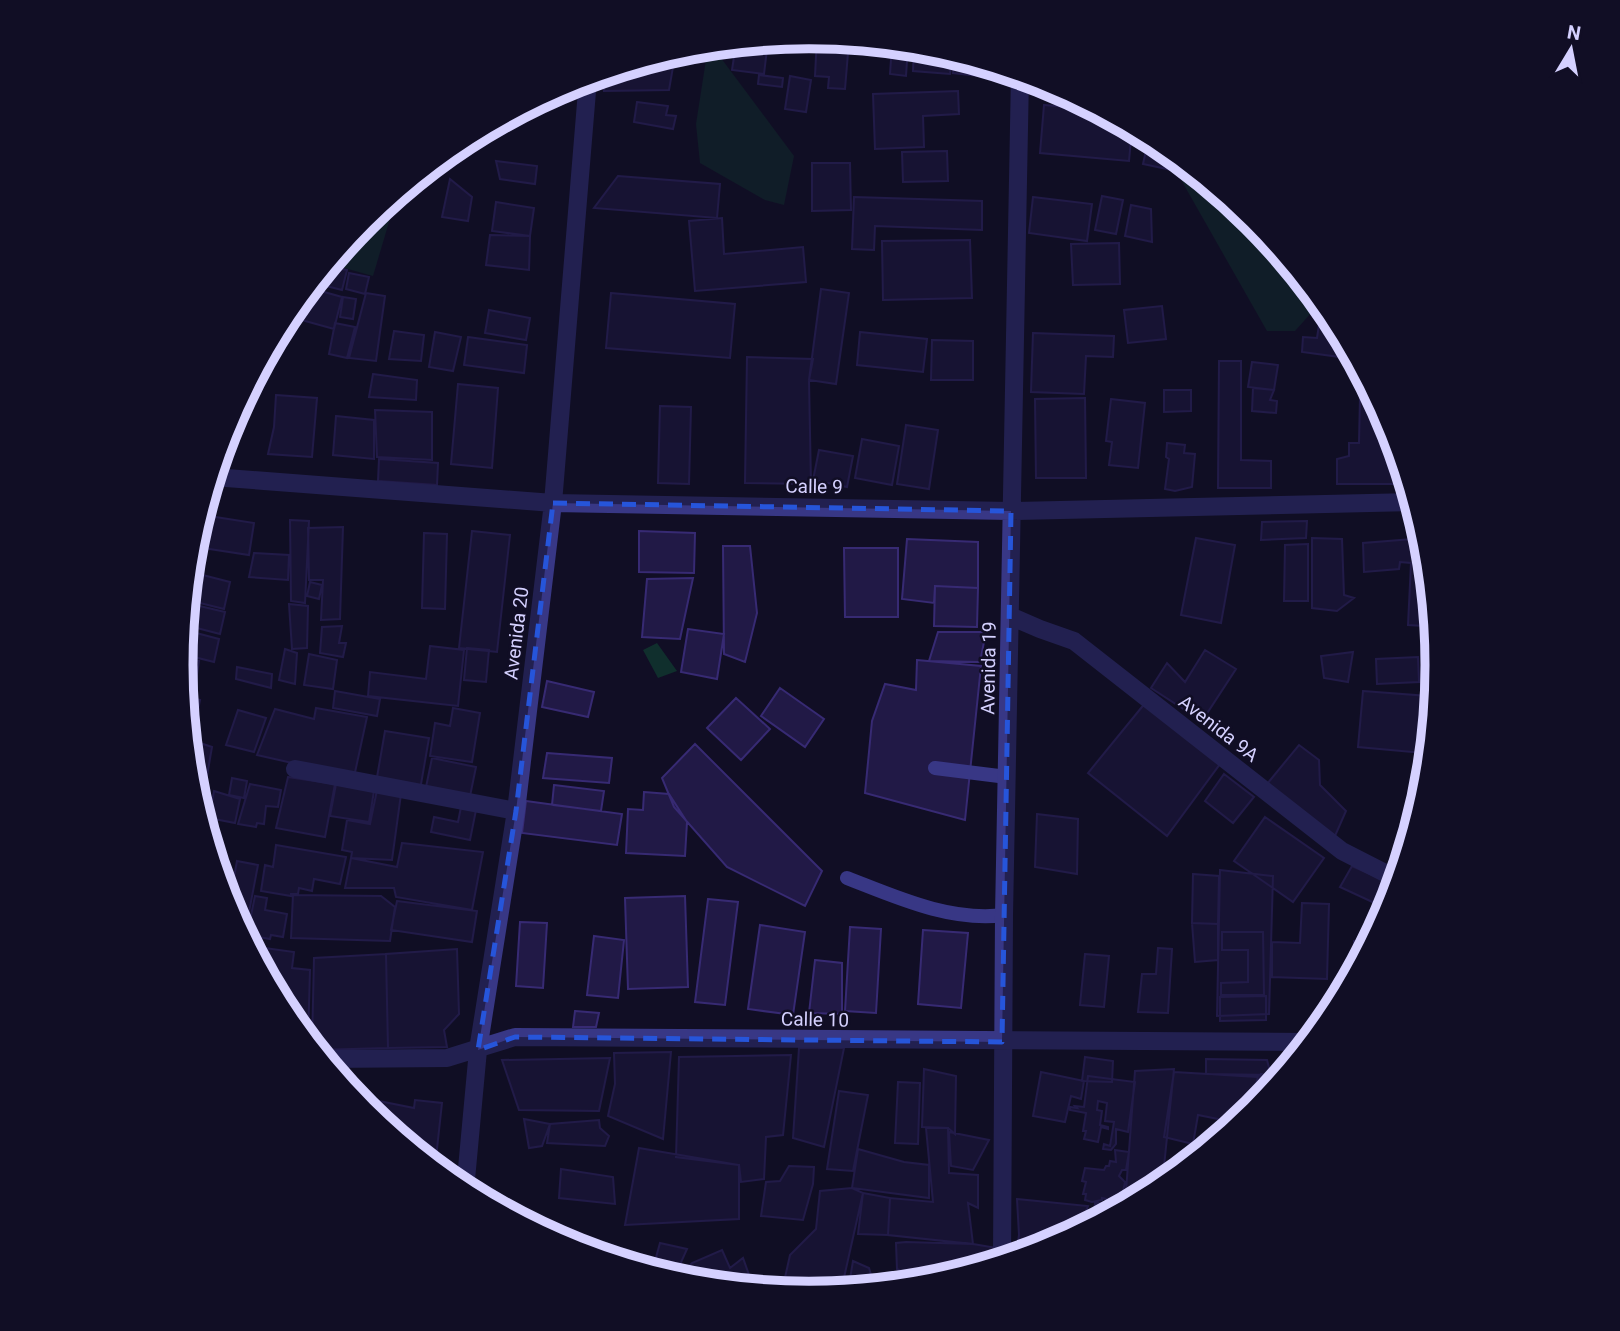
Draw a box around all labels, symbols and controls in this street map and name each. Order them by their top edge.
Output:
north arrow [1536,14,1606,84]
text: N [1565,20,1582,45]
street label: Calle 9 [785,475,843,498]
street label: Avenida 20 [499,585,534,681]
street label: Avenida 19 [976,621,1001,715]
street label: Avenida 9A [1174,690,1264,767]
street label: Calle 10 [781,1007,849,1032]

